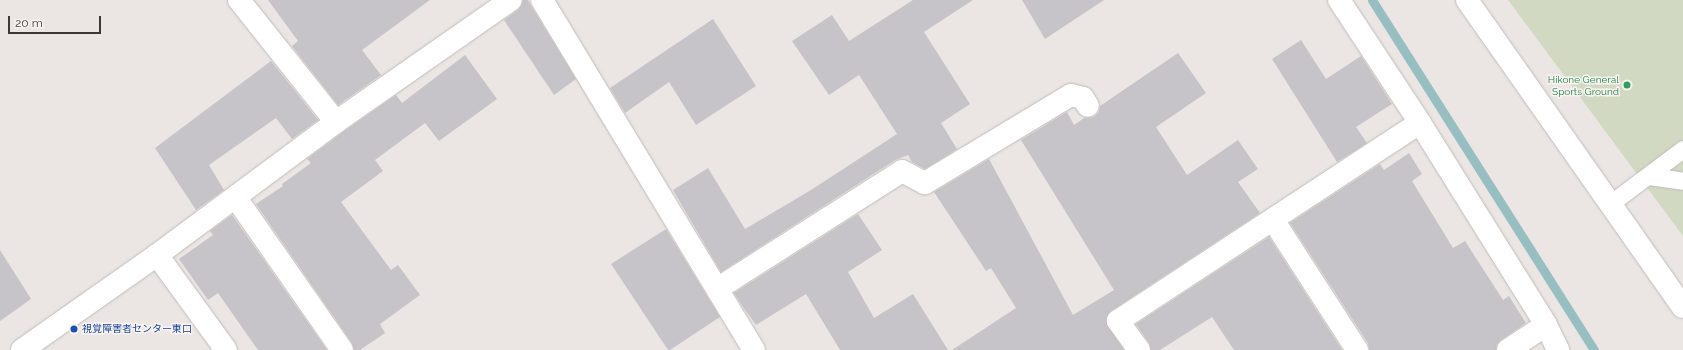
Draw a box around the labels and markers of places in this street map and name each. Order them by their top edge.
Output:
place label: Hikone General Sports Ground [1548,73,1619,96]
marker: Hikone General Sports Ground [1622,80,1632,90]
place label: 視覚障害者センター東口 [82,323,192,335]
marker: 視覚障害者センター東口 [69,324,79,334]

